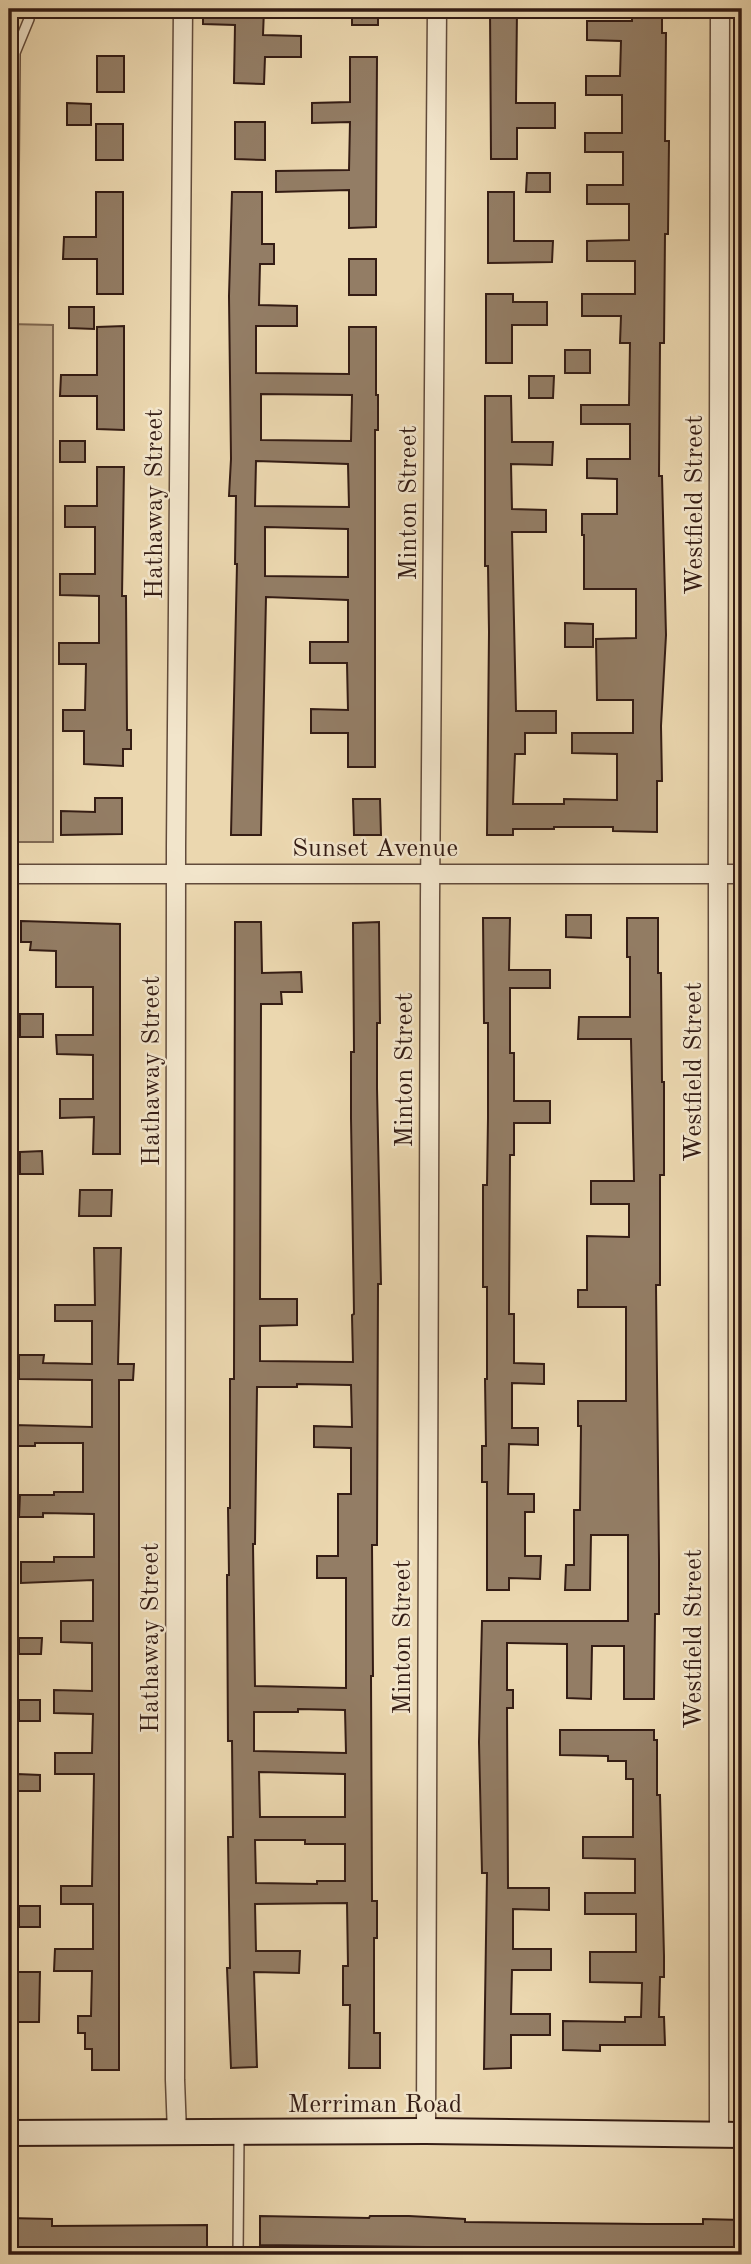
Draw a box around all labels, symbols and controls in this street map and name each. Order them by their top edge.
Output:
street label: Hathaway Street [142,409,168,599]
street label: Westfield Street [682,415,708,595]
street label: Minton Street [396,425,422,581]
street label: Sunset Avenue [292,836,458,862]
street label: Hathaway Street [139,976,165,1166]
street label: Westfield Street [681,982,707,1162]
street label: Minton Street [392,992,418,1148]
street label: Hathaway Street [138,1543,164,1733]
street label: Westfield Street [681,1549,707,1729]
street label: Minton Street [390,1559,416,1715]
street label: Merriman Road [288,2092,462,2118]

